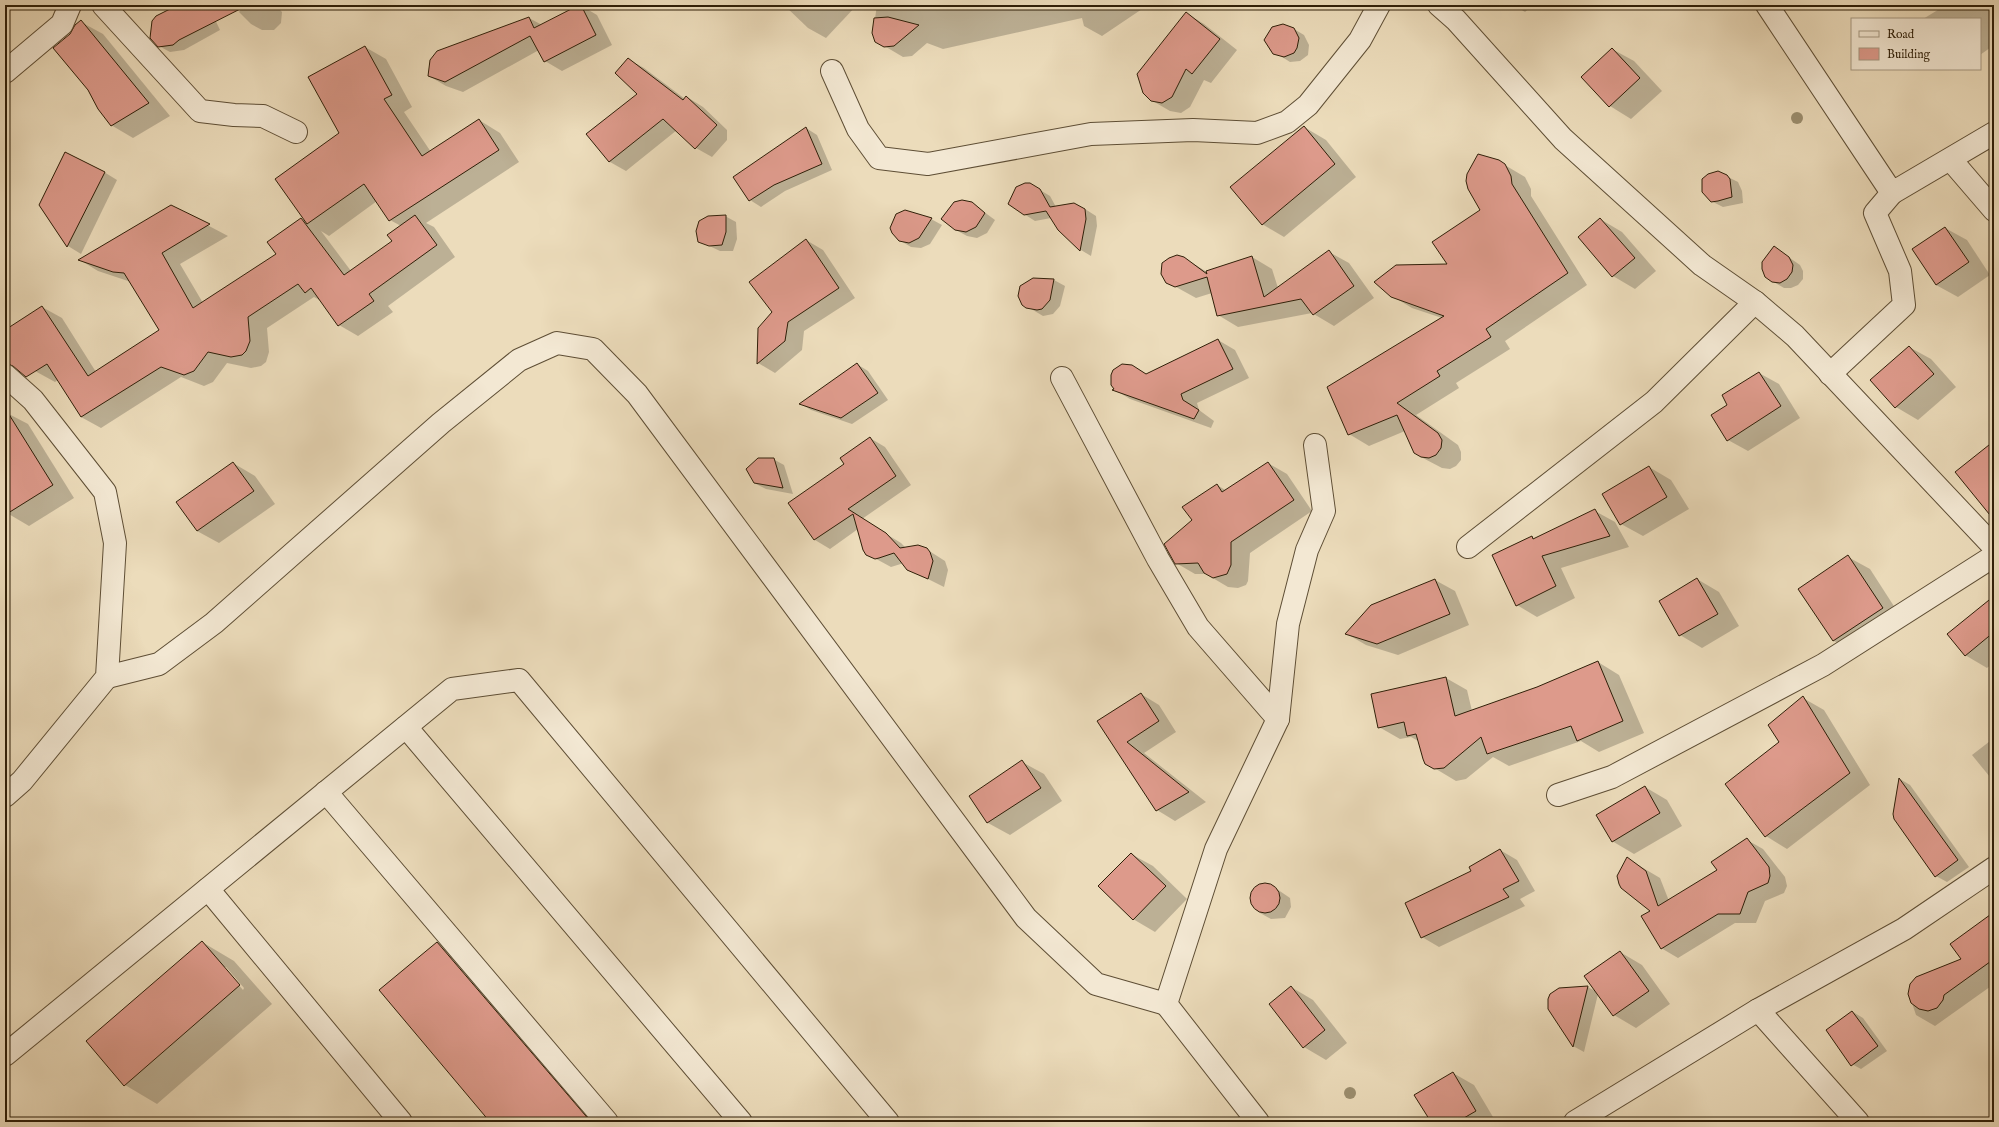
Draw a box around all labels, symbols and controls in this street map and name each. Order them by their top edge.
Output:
legend [1851,18,1981,70]
text: Road [1887,27,1915,42]
text: Building [1887,47,1931,62]

